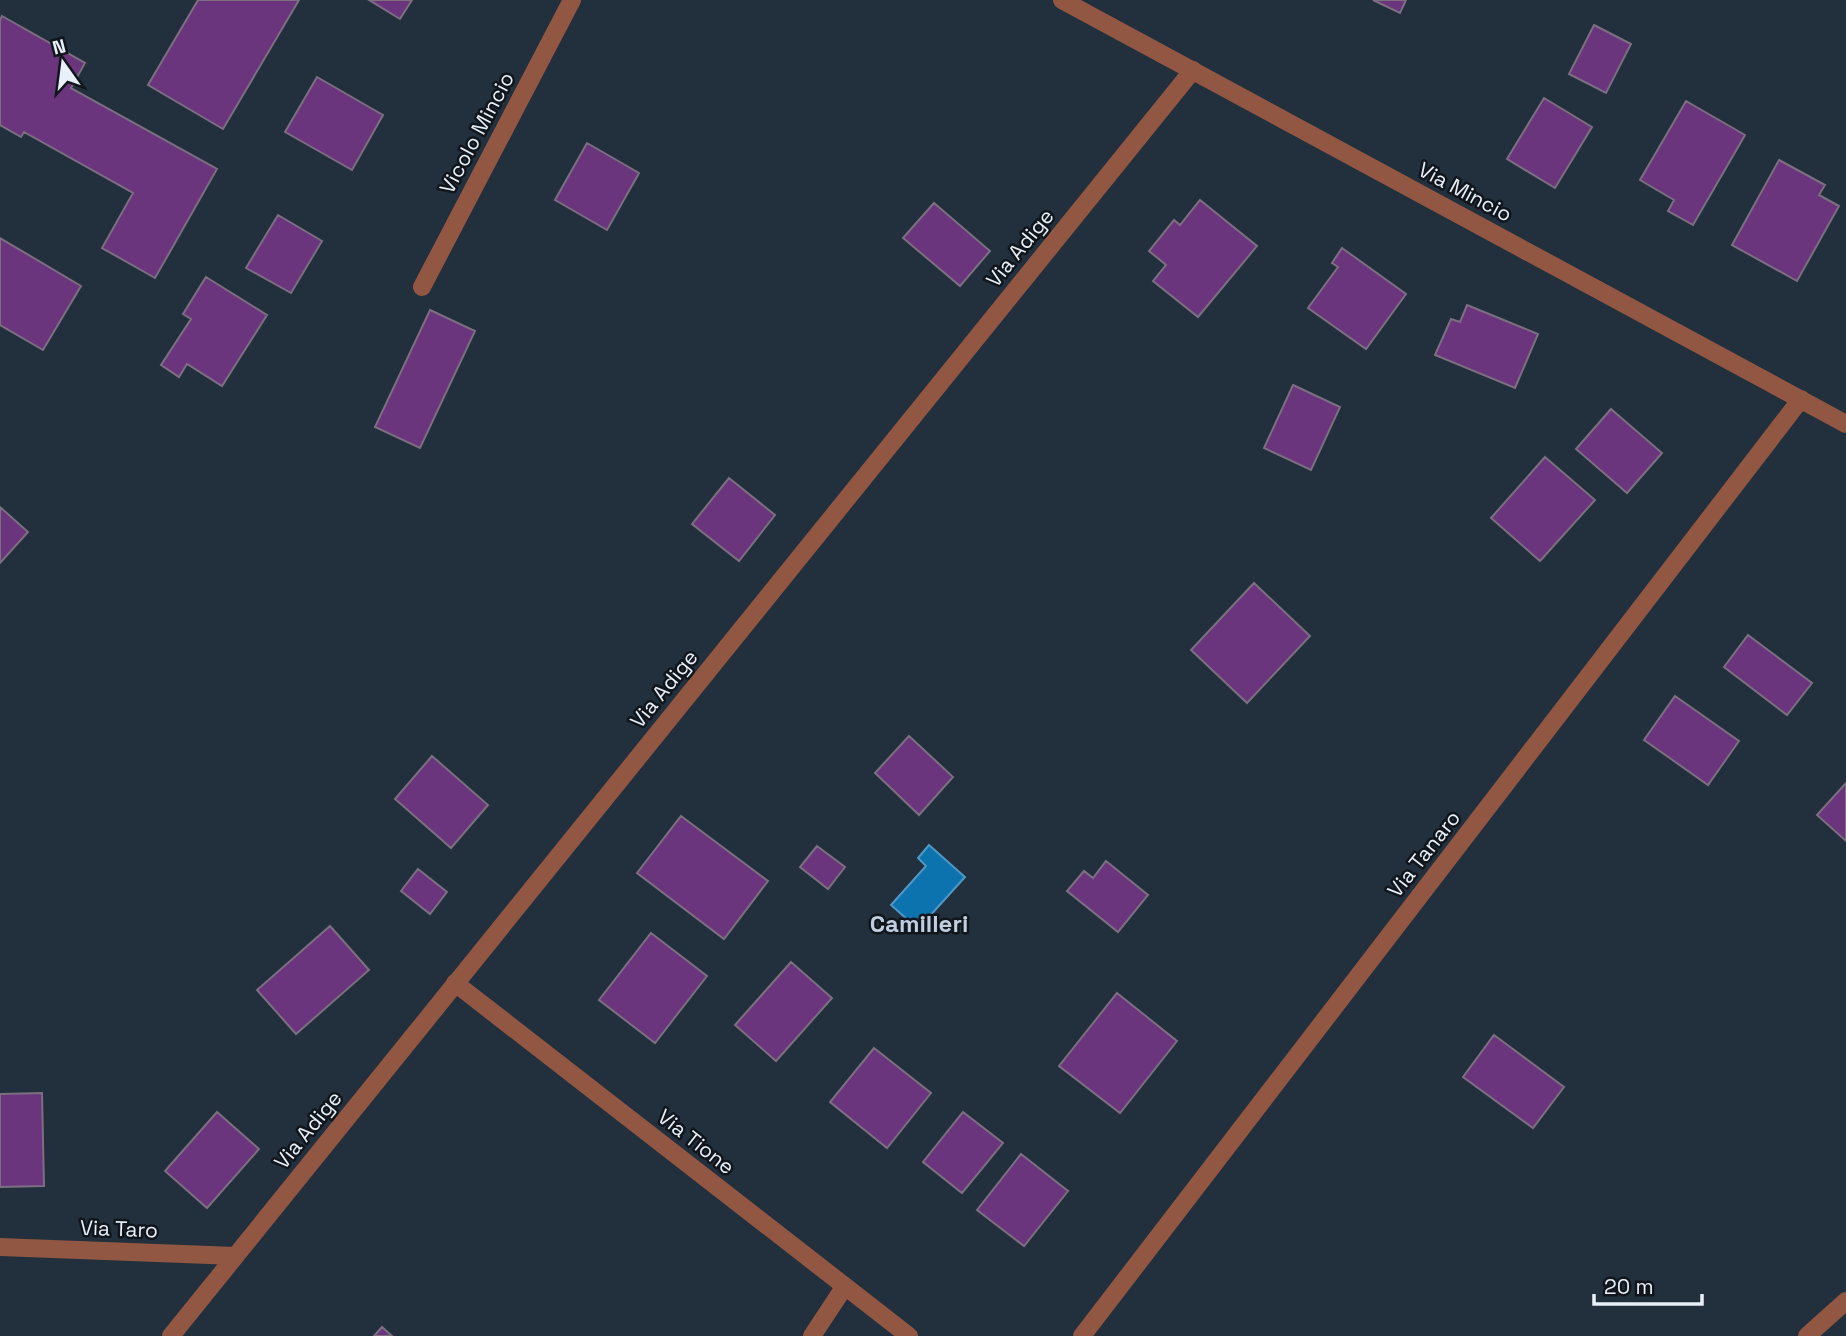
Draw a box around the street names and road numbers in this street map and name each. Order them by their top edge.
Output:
street label: Vicolo Mincio [433,67,520,198]
street label: Via Mincio [1414,156,1517,228]
street label: Via Adige [980,203,1059,292]
street label: Via Adige [624,644,703,733]
street label: Via Tanaro [1381,805,1466,903]
street label: Via Adige [268,1085,347,1174]
street label: Via Tione [652,1103,740,1180]
street label: Via Taro [79,1214,159,1243]

